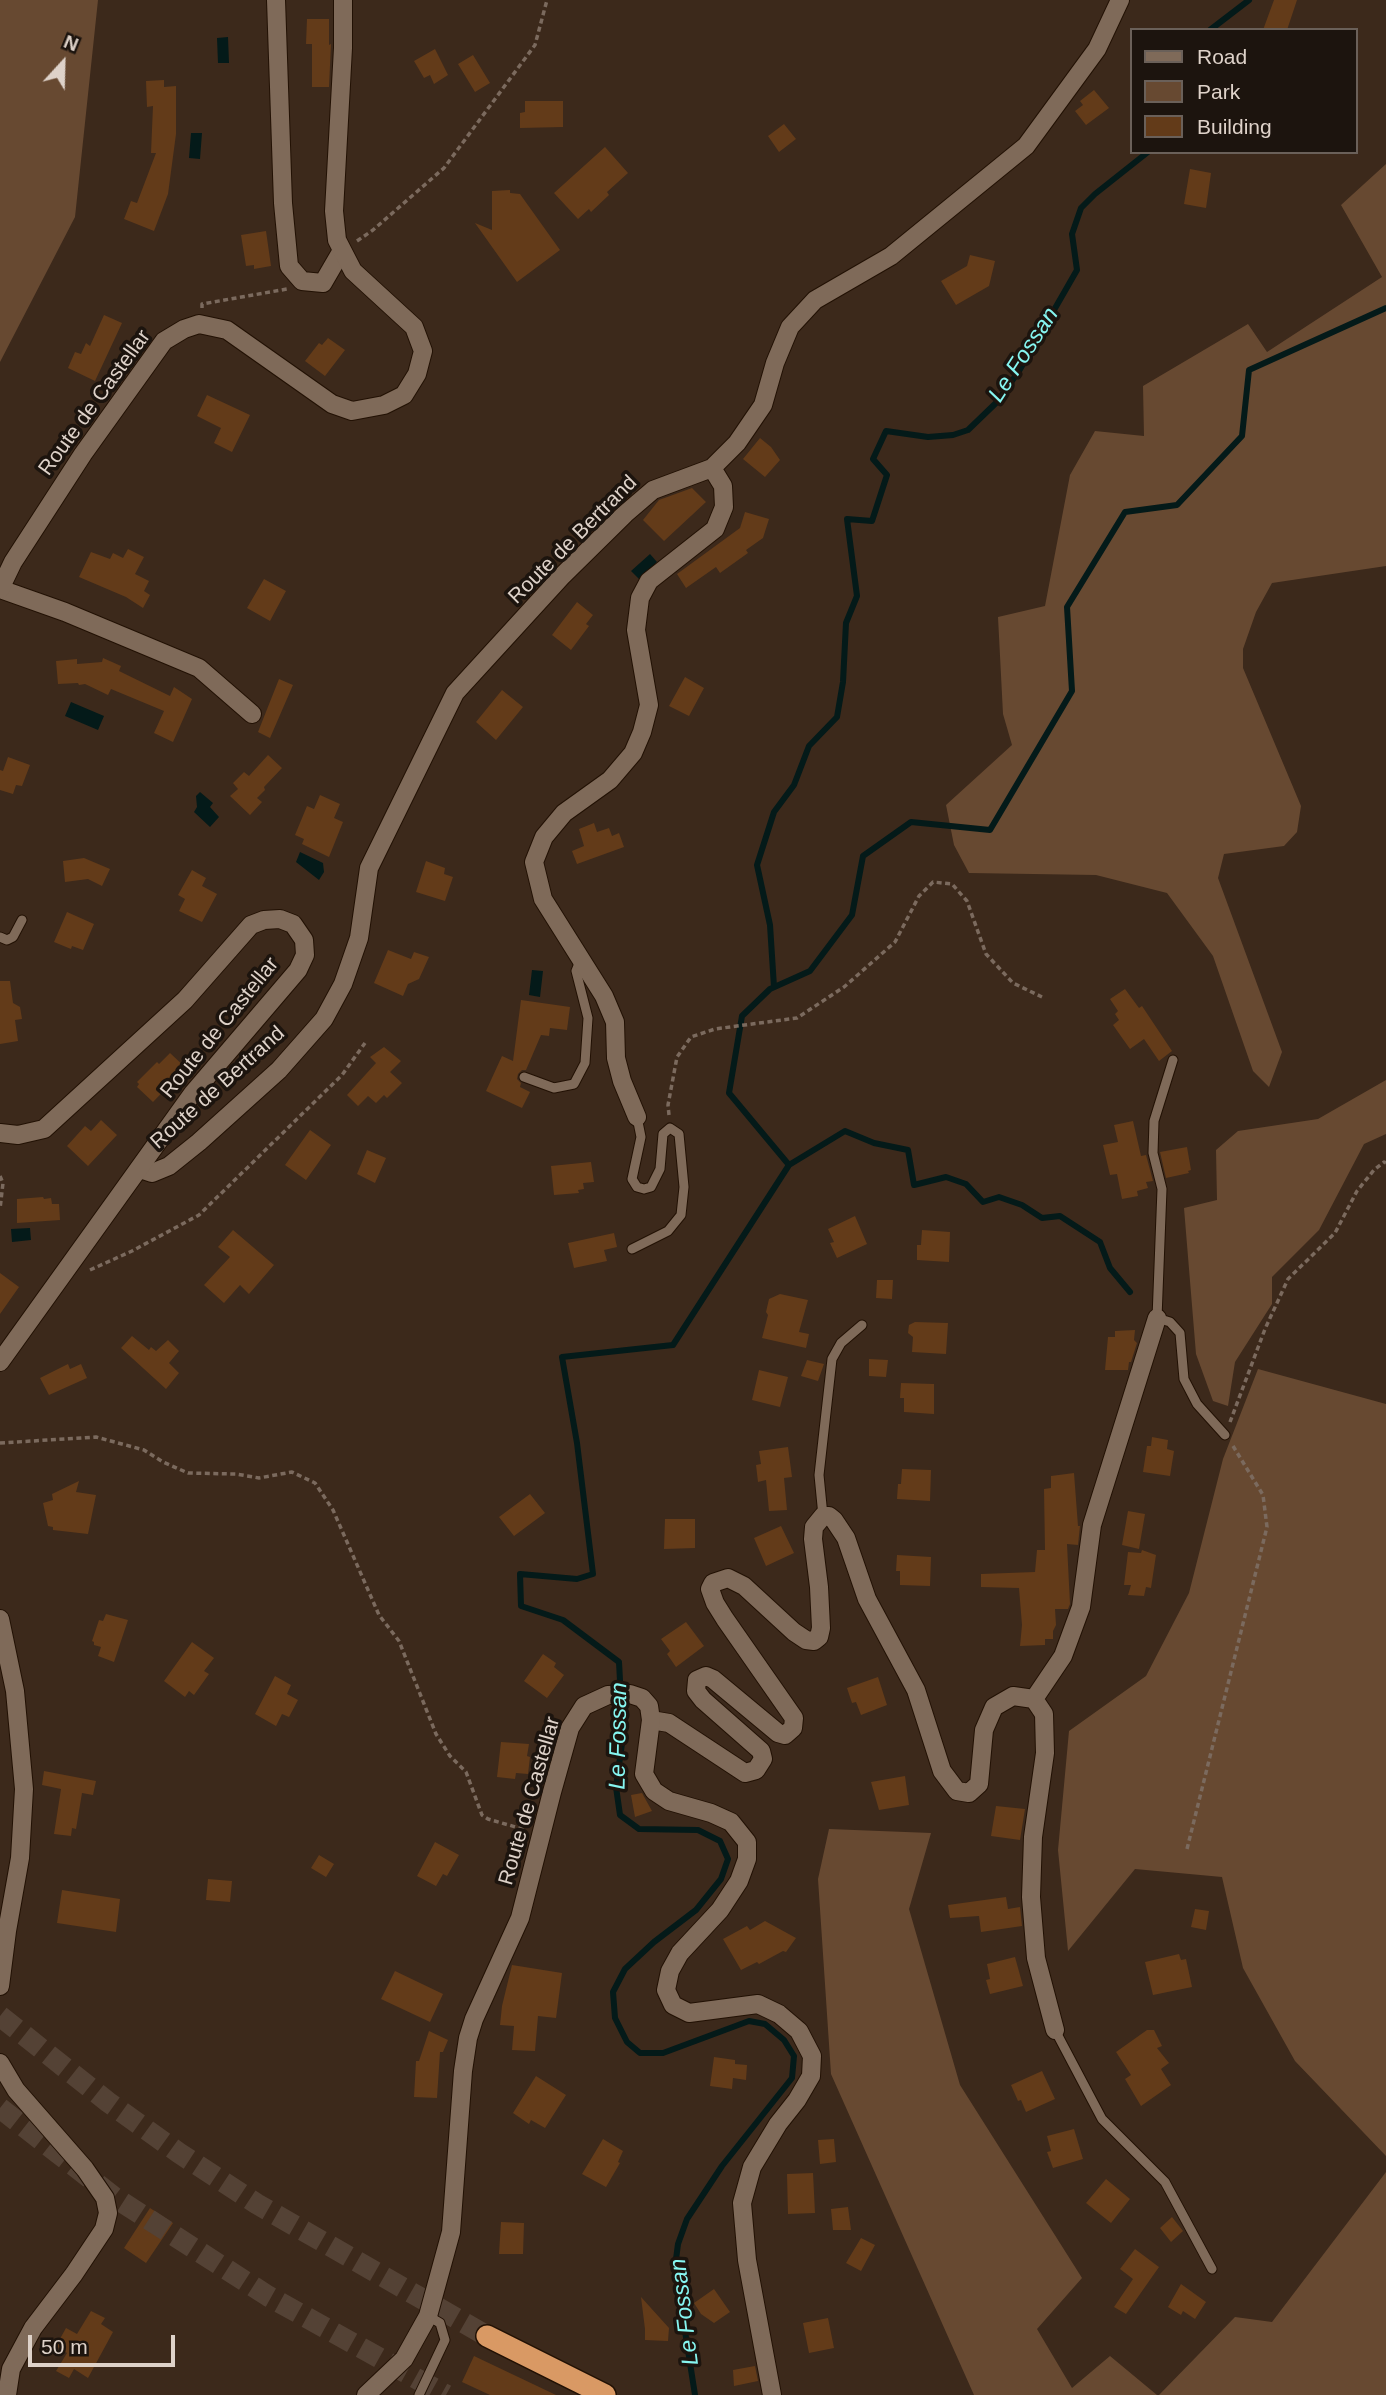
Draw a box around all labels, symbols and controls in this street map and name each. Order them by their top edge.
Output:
north arrow [28,28,98,98]
legend [1130,28,1358,154]
text: N [61,31,81,55]
text: Road [1197,45,1247,68]
text: Park [1197,80,1240,103]
text: Building [1197,115,1272,138]
water label: Le Fossan [983,302,1065,408]
street label: Route de Castellar [34,325,156,481]
street label: Route de Bertrand [503,470,643,610]
street label: Route de Castellar [155,952,285,1104]
street label: Route de Bertrand [146,1021,290,1155]
water label: Le Fossan [604,1682,634,1790]
street label: Route de Castellar [494,1714,566,1888]
water label: Le Fossan [665,2257,705,2367]
scale bar [32,2322,178,2366]
text: 50 m [41,2335,88,2358]

